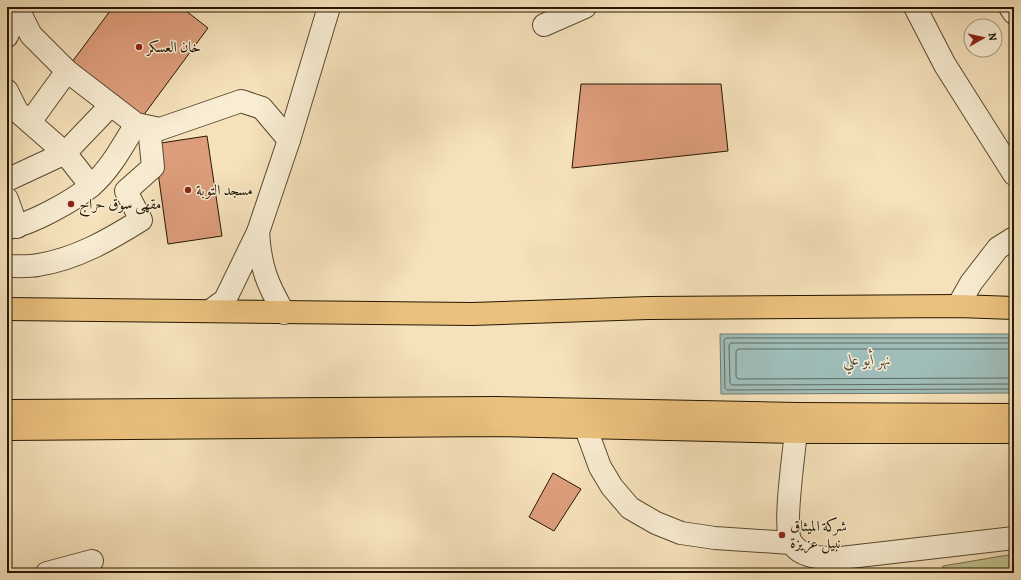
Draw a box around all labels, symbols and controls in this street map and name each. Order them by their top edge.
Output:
north arrow [963,18,1003,58]
text: N [984,32,1000,42]
place label: خان العسكر [145,37,201,57]
marker: خان العسكر [134,42,144,52]
place label: مسجد التوبة [196,180,253,200]
marker: مسجد التوبة [183,185,193,195]
place label: مقهى سوق حراج [79,194,161,217]
marker: مقهى سوق حراج [66,199,76,209]
water label: نهر أبو علي [842,348,891,375]
place label: شركة الميثاق نبيل عزيزة [790,516,847,554]
marker: شركة الميثاق نبيل عزيزة [777,530,787,540]

